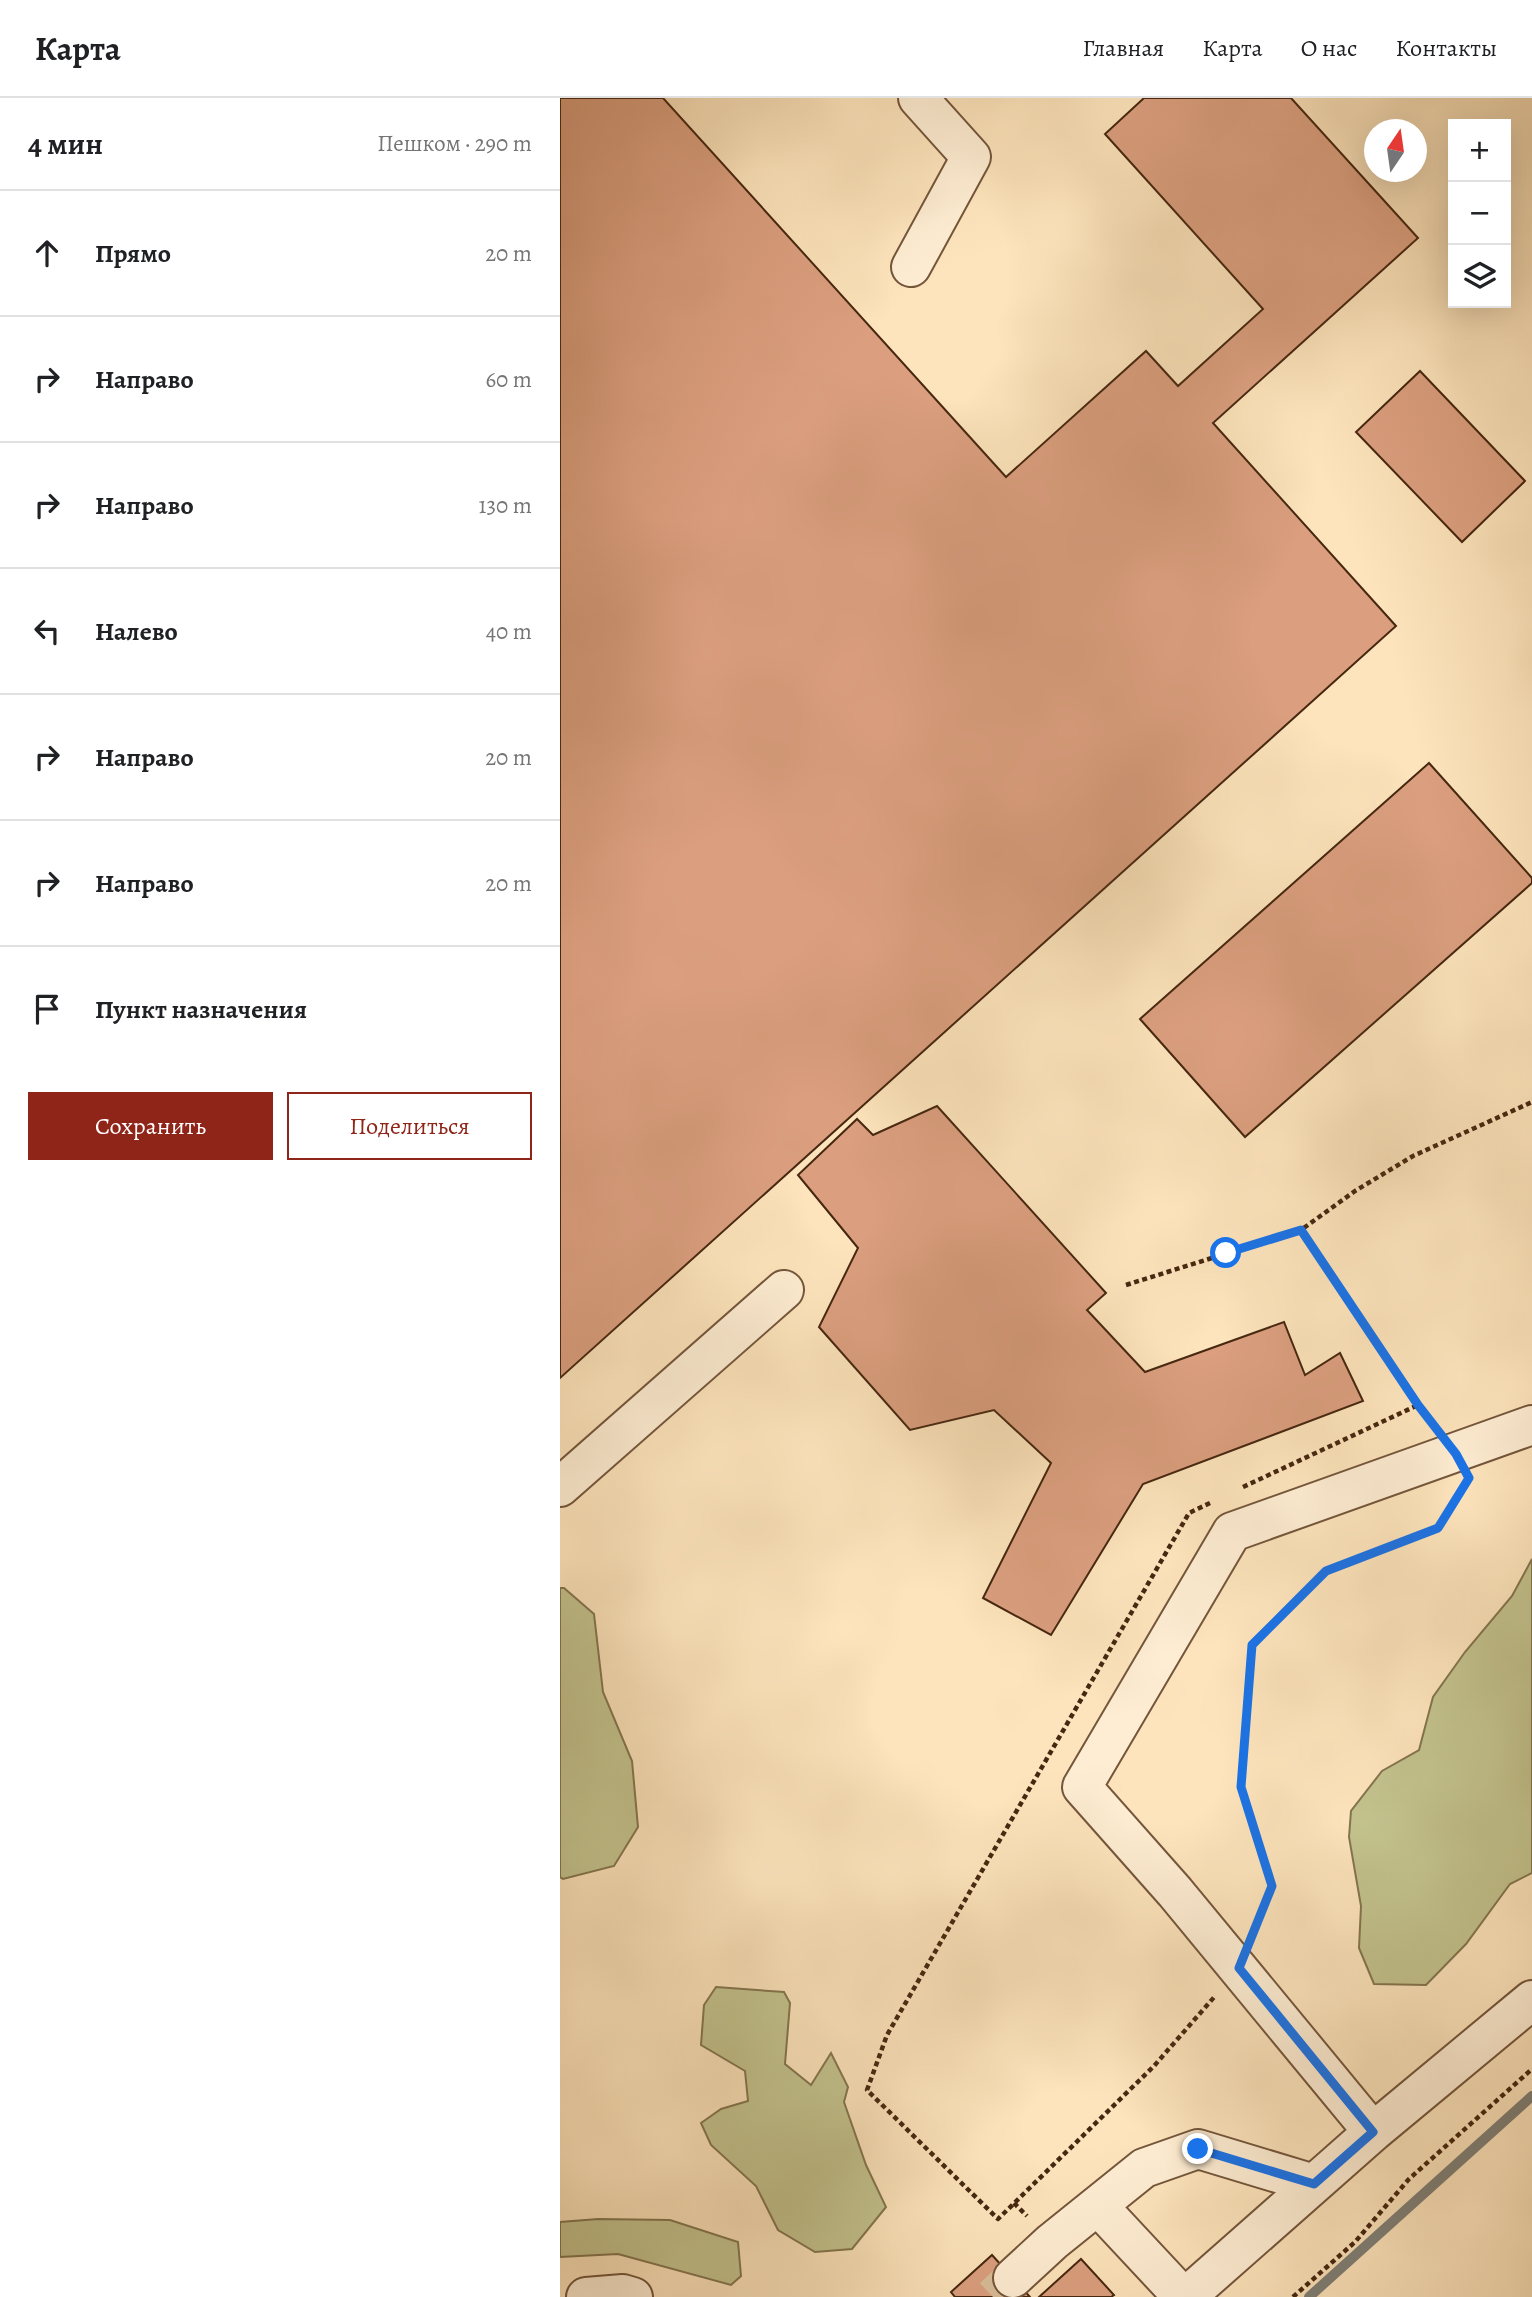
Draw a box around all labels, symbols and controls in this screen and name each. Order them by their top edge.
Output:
text: Карта [35,26,121,71]
text: Главная [1083,32,1164,64]
text: Карта [1202,32,1263,64]
text: О нас [1301,32,1357,64]
text: Контакты [1395,32,1497,64]
north arrow [1364,119,1427,182]
map controls [1448,119,1511,308]
button: + [1448,119,1511,182]
text: 4 мин [28,124,103,164]
text: Пешком · 290 m [377,128,532,159]
button: − [1448,182,1511,245]
icon: ahead [28,234,66,272]
text: Прямо [95,236,171,271]
text: 20 m [485,238,532,269]
button: layers [1448,245,1511,308]
icon: right [28,360,66,398]
text: Направо [95,362,194,397]
text: 60 m [485,364,532,395]
icon: right [28,486,66,524]
text: Направо [95,488,194,523]
text: 130 m [479,490,532,521]
icon: left [28,612,66,650]
text: Налево [95,614,178,649]
text: 40 m [486,616,532,647]
icon: right [28,738,66,776]
text: Направо [95,740,194,775]
text: 20 m [485,742,532,773]
icon: right [28,864,66,902]
text: Направо [95,866,194,901]
text: 20 m [485,868,532,899]
icon: arrive [28,990,66,1028]
text: Пункт назначения [95,992,307,1027]
button: Сохранить [28,1092,273,1160]
button: Поделиться [287,1092,532,1160]
route start [1210,1237,1241,1268]
route end [1182,2133,1213,2164]

